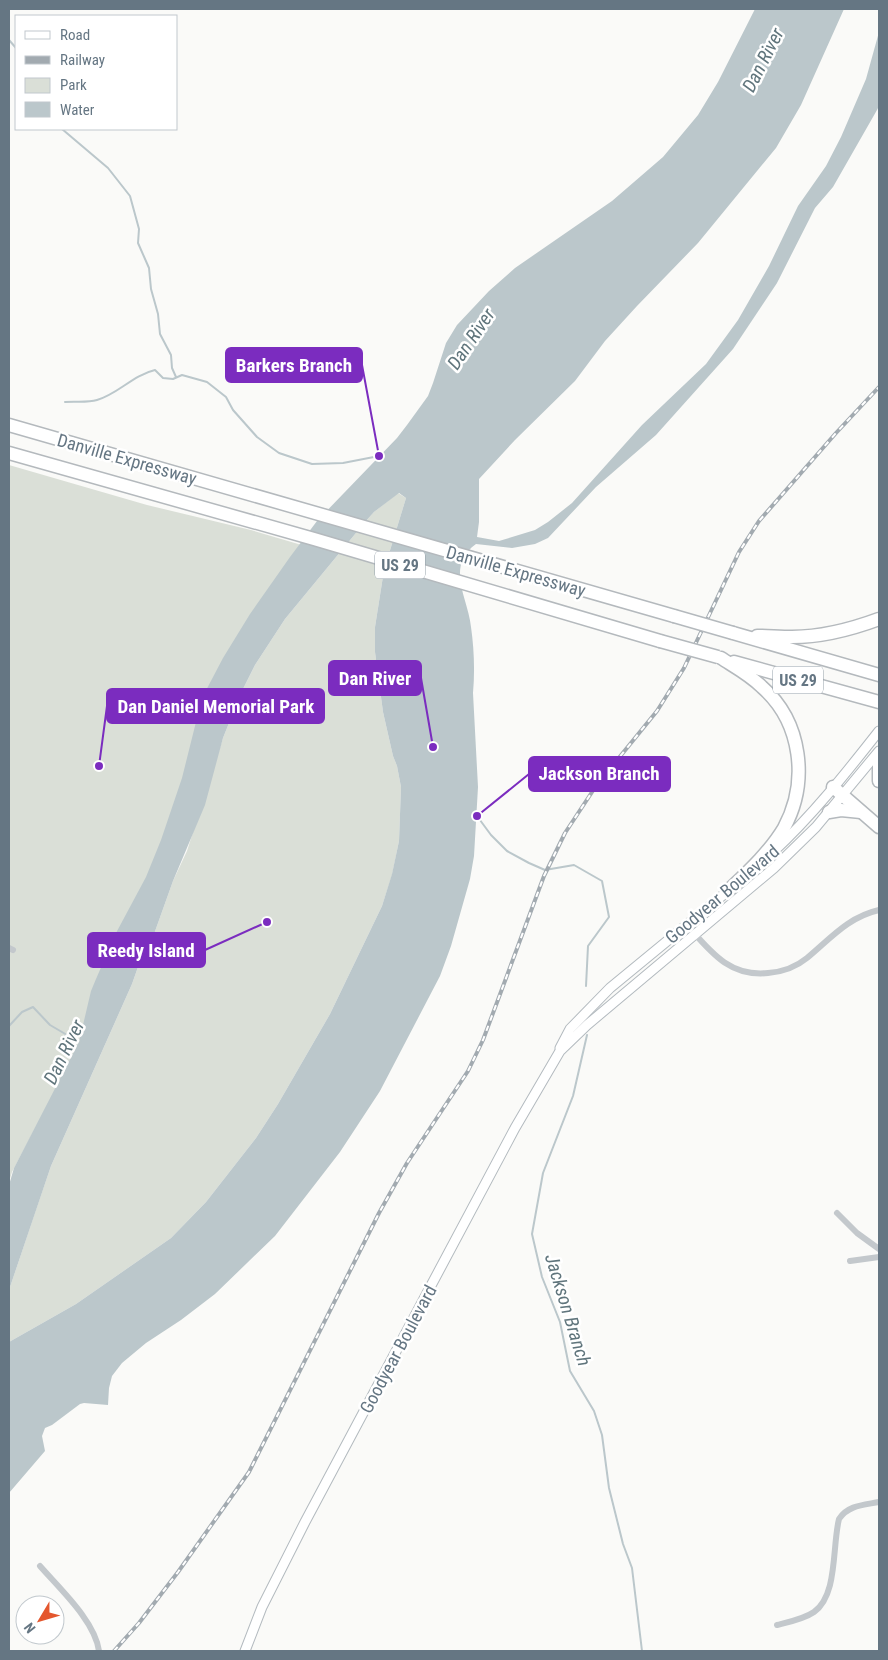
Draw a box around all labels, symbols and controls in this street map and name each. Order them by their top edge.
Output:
legend [15,15,178,130]
water label: Dan River [737,24,789,96]
text: Road [60,26,90,44]
text: Railway [60,51,105,69]
text: Park [60,76,87,94]
text: Water [60,101,95,119]
water label: Dan River [442,304,500,374]
callout: Barkers Branch [226,348,362,382]
text: Barkers Branch [236,354,352,377]
street label: Danville Expressway [55,429,200,489]
street label: Danville Expressway [444,541,589,601]
road number: US 29 [375,552,425,578]
callout: Dan River [329,661,421,695]
road number: US 29 [773,666,823,694]
text: Dan River [339,667,411,690]
callout: Dan Daniel Memorial Park [107,689,324,723]
text: Dan Daniel Memorial Park [118,695,315,718]
callout: Jackson Branch [529,757,670,791]
text: Jackson Branch [539,762,659,785]
street label: Goodyear Boulevard [661,840,783,948]
callout: Reedy Island [88,933,205,967]
text: Reedy Island [97,939,195,962]
water label: Dan River [39,1016,90,1088]
water label: Jackson Branch [540,1251,596,1369]
street label: Goodyear Boulevard [355,1281,441,1417]
north arrow [15,1595,65,1645]
text: N [21,1620,39,1636]

